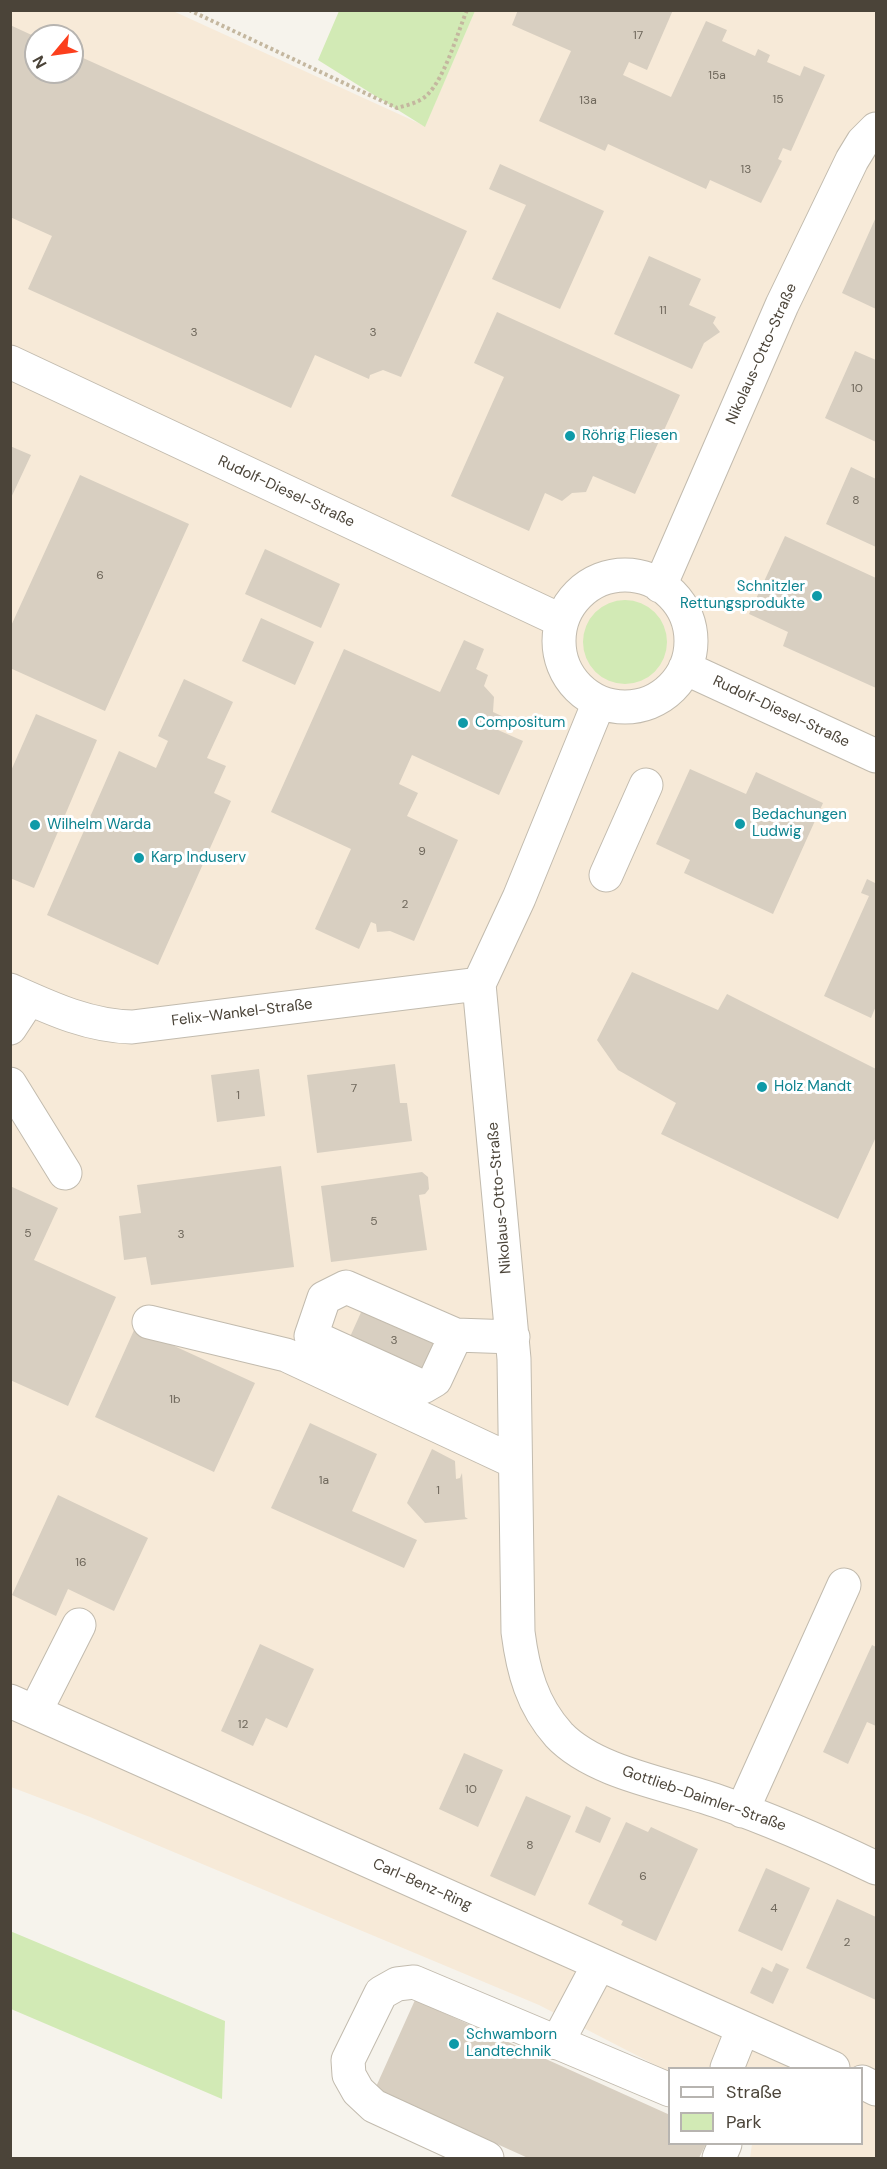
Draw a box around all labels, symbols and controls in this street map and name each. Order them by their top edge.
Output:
north arrow [24,24,84,84]
house number: 17 [633,29,643,43]
text: N [28,52,52,72]
house number: 15a [708,69,726,83]
house number: 15 [772,93,784,107]
house number: 13a [579,94,597,108]
house number: 13 [741,163,751,177]
street label: Nikolaus-Otto-Straße [723,281,801,427]
house number: 11 [659,304,667,318]
house number: 3 [190,326,198,340]
house number: 3 [369,326,377,340]
house number: 10 [851,382,863,396]
place label: Röhrig Fliesen [582,427,678,445]
marker: Röhrig Fliesen [563,429,577,443]
street label: Rudolf-Diesel-Straße [215,452,357,532]
house number: 8 [852,494,860,508]
house number: 6 [96,569,104,583]
place label: Schnitzler Rettungsprodukte [680,578,805,613]
marker: Schnitzler Rettungsprodukte [810,589,824,603]
street label: Rudolf-Diesel-Straße [710,672,852,752]
place label: Compositum [475,714,565,732]
marker: Compositum [456,716,470,730]
place label: Bedachungen Ludwig [752,806,847,841]
place label: Wilhelm Warda [47,816,151,834]
marker: Bedachungen Ludwig [733,817,747,831]
marker: Wilhelm Warda [28,818,42,832]
house number: 9 [418,845,426,859]
place label: Karp Induserv [151,849,246,867]
marker: Karp Induserv [132,851,146,865]
house number: 2 [402,898,408,912]
street label: Felix-Wankel-Straße [170,995,314,1031]
place label: Holz Mandt [774,1078,852,1096]
marker: Holz Mandt [755,1080,769,1094]
house number: 7 [351,1082,357,1096]
house number: 1 [236,1089,240,1103]
street label: Nikolaus-Otto-Straße [484,1121,516,1275]
house number: 5 [370,1215,378,1229]
house number: 5 [24,1227,32,1241]
house number: 3 [177,1228,185,1242]
house number: 3 [390,1334,398,1348]
house number: 1b [169,1393,181,1407]
house number: 1a [319,1474,329,1488]
house number: 1 [436,1484,440,1498]
house number: 16 [75,1556,87,1570]
house number: 12 [238,1718,248,1732]
street label: Gottlieb-Daimler-Straße [620,1762,788,1836]
house number: 10 [465,1783,477,1797]
house number: 8 [526,1839,534,1853]
street label: Carl-Benz-Ring [370,1855,474,1915]
house number: 6 [639,1870,647,1884]
house number: 4 [770,1902,778,1916]
house number: 2 [844,1936,850,1950]
place label: Schwamborn Landtechnik [466,2026,557,2061]
marker: Schwamborn Landtechnik [447,2037,461,2051]
legend [668,2067,863,2145]
text: Straße [726,2080,782,2104]
text: Park [726,2110,762,2134]

